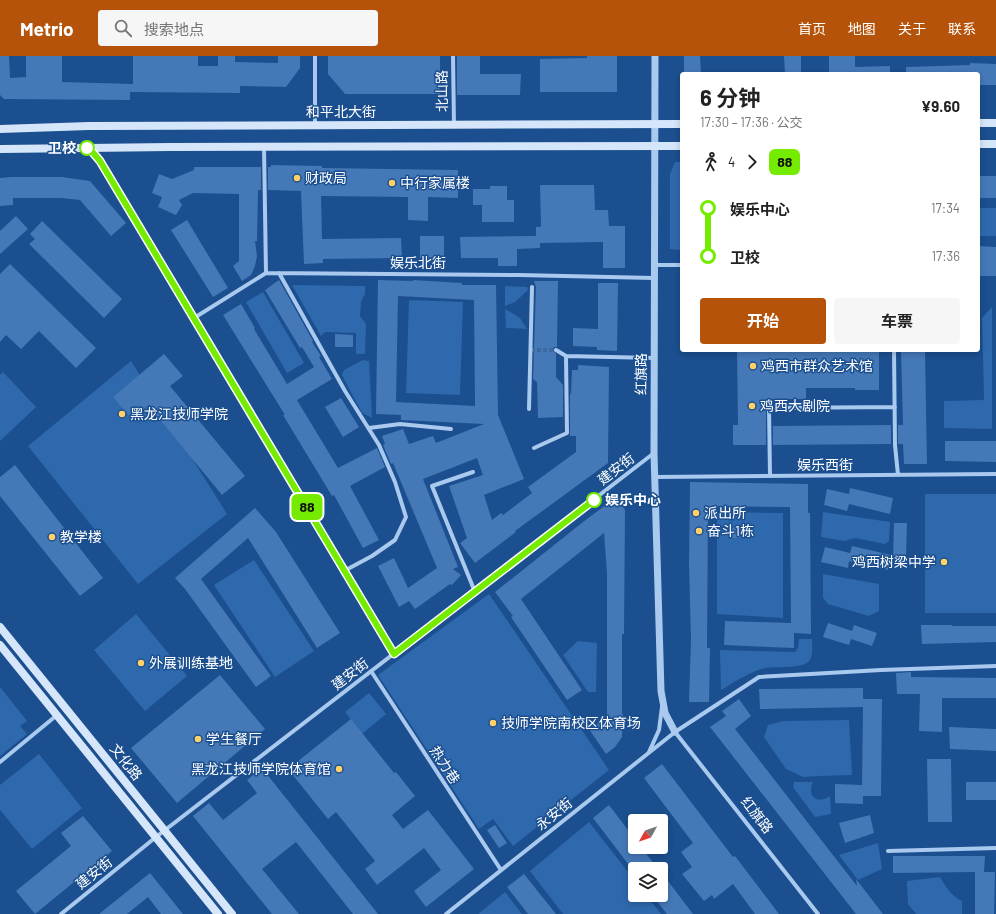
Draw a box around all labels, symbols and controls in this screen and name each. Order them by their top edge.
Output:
search box [98,10,378,46]
text: Metrio [20,17,74,40]
icon: search [112,17,134,39]
text: 搜索地点 [144,20,204,38]
text: 首页 [798,20,826,37]
text: 地图 [848,20,876,37]
text: 关于 [898,20,926,37]
text: 联系 [948,20,976,37]
street label: 北山路 [433,70,450,112]
text: 6 分钟 [700,84,760,110]
text: ¥9.60 [921,97,960,115]
street label: 和平北大街 [306,103,376,120]
text: 17:30 – 17:36 · 公交 [700,114,803,130]
place label: 卫校 [48,139,76,156]
marker: 卫校 [79,140,95,156]
icon: walk [700,151,722,173]
icon: forward [741,151,763,173]
text: 88 [777,153,792,170]
text: 4 [728,154,735,170]
place label: 财政局 [305,169,347,186]
marker: 财政局 [292,173,302,183]
place label: 中行家属楼 [400,174,470,191]
marker: 中行家属楼 [387,178,397,188]
text: 娱乐中心 [730,200,790,218]
text: 17:34 [931,200,960,216]
text: 卫校 [730,248,760,266]
text: 17:36 [932,248,960,264]
street label: 娱乐北街 [390,254,446,271]
button: 开始 [700,298,826,344]
button: 车票 [834,298,960,344]
street label: 红旗路 [632,353,649,395]
place label: 鸡西市群众艺术馆 [761,357,873,374]
marker: 鸡西市群众艺术馆 [748,361,758,371]
place label: 鸡西大剧院 [760,397,830,414]
marker: 鸡西大剧院 [747,401,757,411]
place label: 黑龙江技师学院 [130,405,228,422]
marker: 黑龙江技师学院 [117,409,127,419]
street label: 建安街 [594,449,637,488]
street label: 娱乐西街 [797,456,853,473]
place label: 娱乐中心 [605,491,661,508]
marker: 娱乐中心 [586,492,602,508]
line badge: 88 [289,494,325,520]
text: 88 [299,498,315,515]
place label: 派出所 [704,504,746,521]
marker: 派出所 [691,508,701,518]
place label: 奋斗1栋 [707,522,754,539]
marker: 奋斗1栋 [694,526,704,536]
place label: 教学楼 [60,528,102,545]
marker: 教学楼 [47,532,57,542]
place label: 鸡西树梁中学 [852,553,936,570]
marker: 鸡西树梁中学 [939,557,949,567]
place label: 外展训练基地 [149,654,233,671]
street label: 建安街 [328,654,371,693]
marker: 外展训练基地 [136,658,146,668]
place label: 技师学院南校区体育场 [501,714,641,731]
marker: 技师学院南校区体育场 [488,718,498,728]
place label: 学生餐厅 [206,730,262,747]
marker: 学生餐厅 [193,734,203,744]
street label: 文化路 [107,740,146,783]
street label: 热力巷 [427,742,464,787]
place label: 黑龙江技师学院体育馆 [191,760,331,777]
marker: 黑龙江技师学院体育馆 [334,764,344,774]
street label: 红旗路 [738,793,777,836]
street label: 永安街 [532,794,575,833]
north arrow [628,814,668,854]
map controls [628,814,668,902]
street label: 建安街 [72,853,115,892]
button: layers [628,862,668,902]

